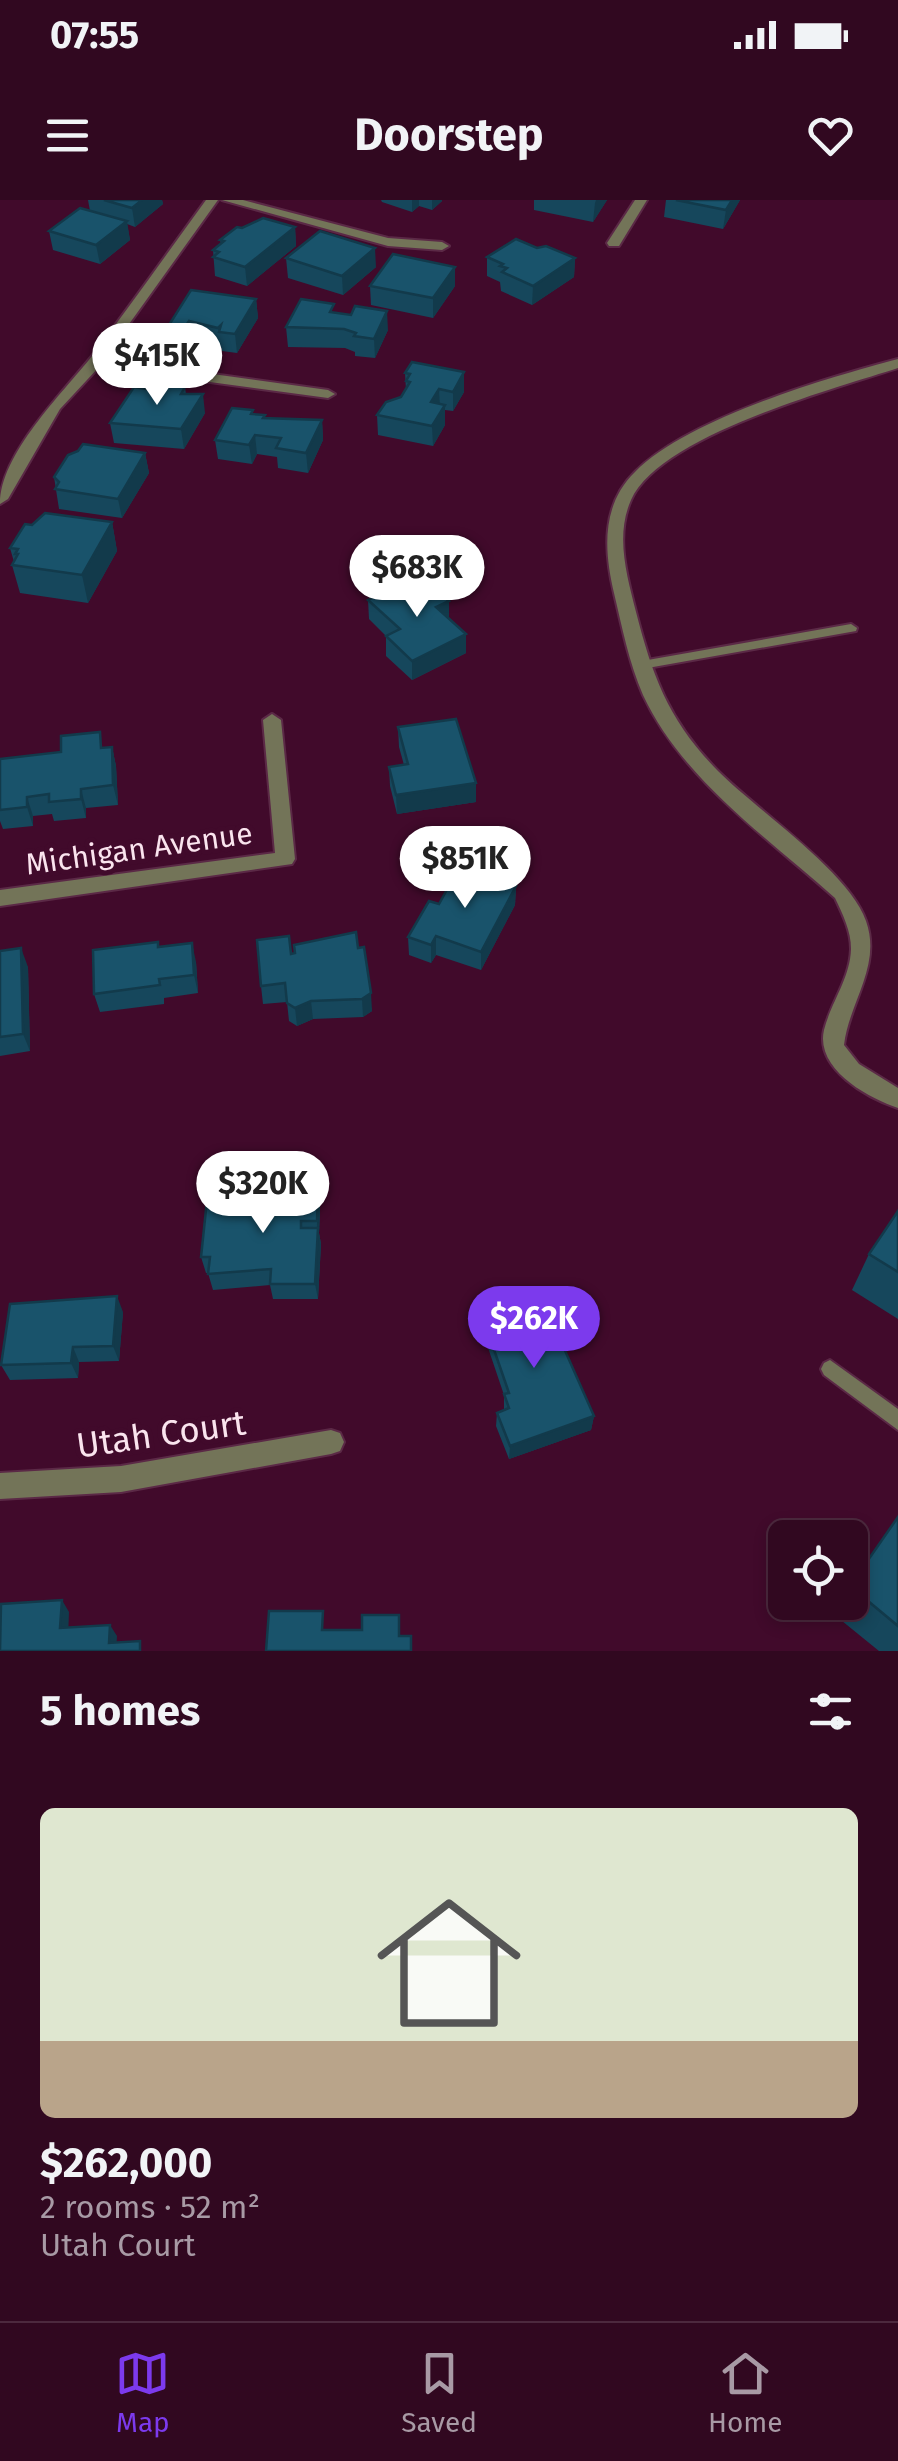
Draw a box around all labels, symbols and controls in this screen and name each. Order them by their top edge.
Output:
text: 07:55 [50,12,139,58]
icon: menu [40,108,95,163]
text: Doorstep [354,108,544,162]
icon: heart [803,108,858,163]
pin: $415K [87,323,227,408]
text: $415K [114,336,200,374]
pin: $683K [347,535,487,620]
text: $683K [371,548,463,586]
street label: Michigan Avenue [23,815,255,883]
pin: $851K [395,826,535,911]
text: $851K [422,839,508,877]
pin: $320K [193,1151,333,1236]
text: $320K [218,1164,308,1202]
pin: $262K [464,1286,604,1371]
text: $262K [490,1299,578,1337]
street label: Utah Court [74,1401,249,1467]
map controls [768,1520,868,1620]
button: locate [768,1520,868,1620]
icon: filters [803,1684,858,1739]
text: 5 homes [40,1686,200,1736]
icon: home [359,1873,539,2053]
text: $262,000 [40,2138,212,2188]
text: 2 rooms · 52 m² [40,2188,260,2226]
text: Utah Court [40,2226,196,2264]
tab: Map [115,2346,170,2439]
tab: Saved [401,2346,477,2439]
tab: Home [708,2346,783,2439]

